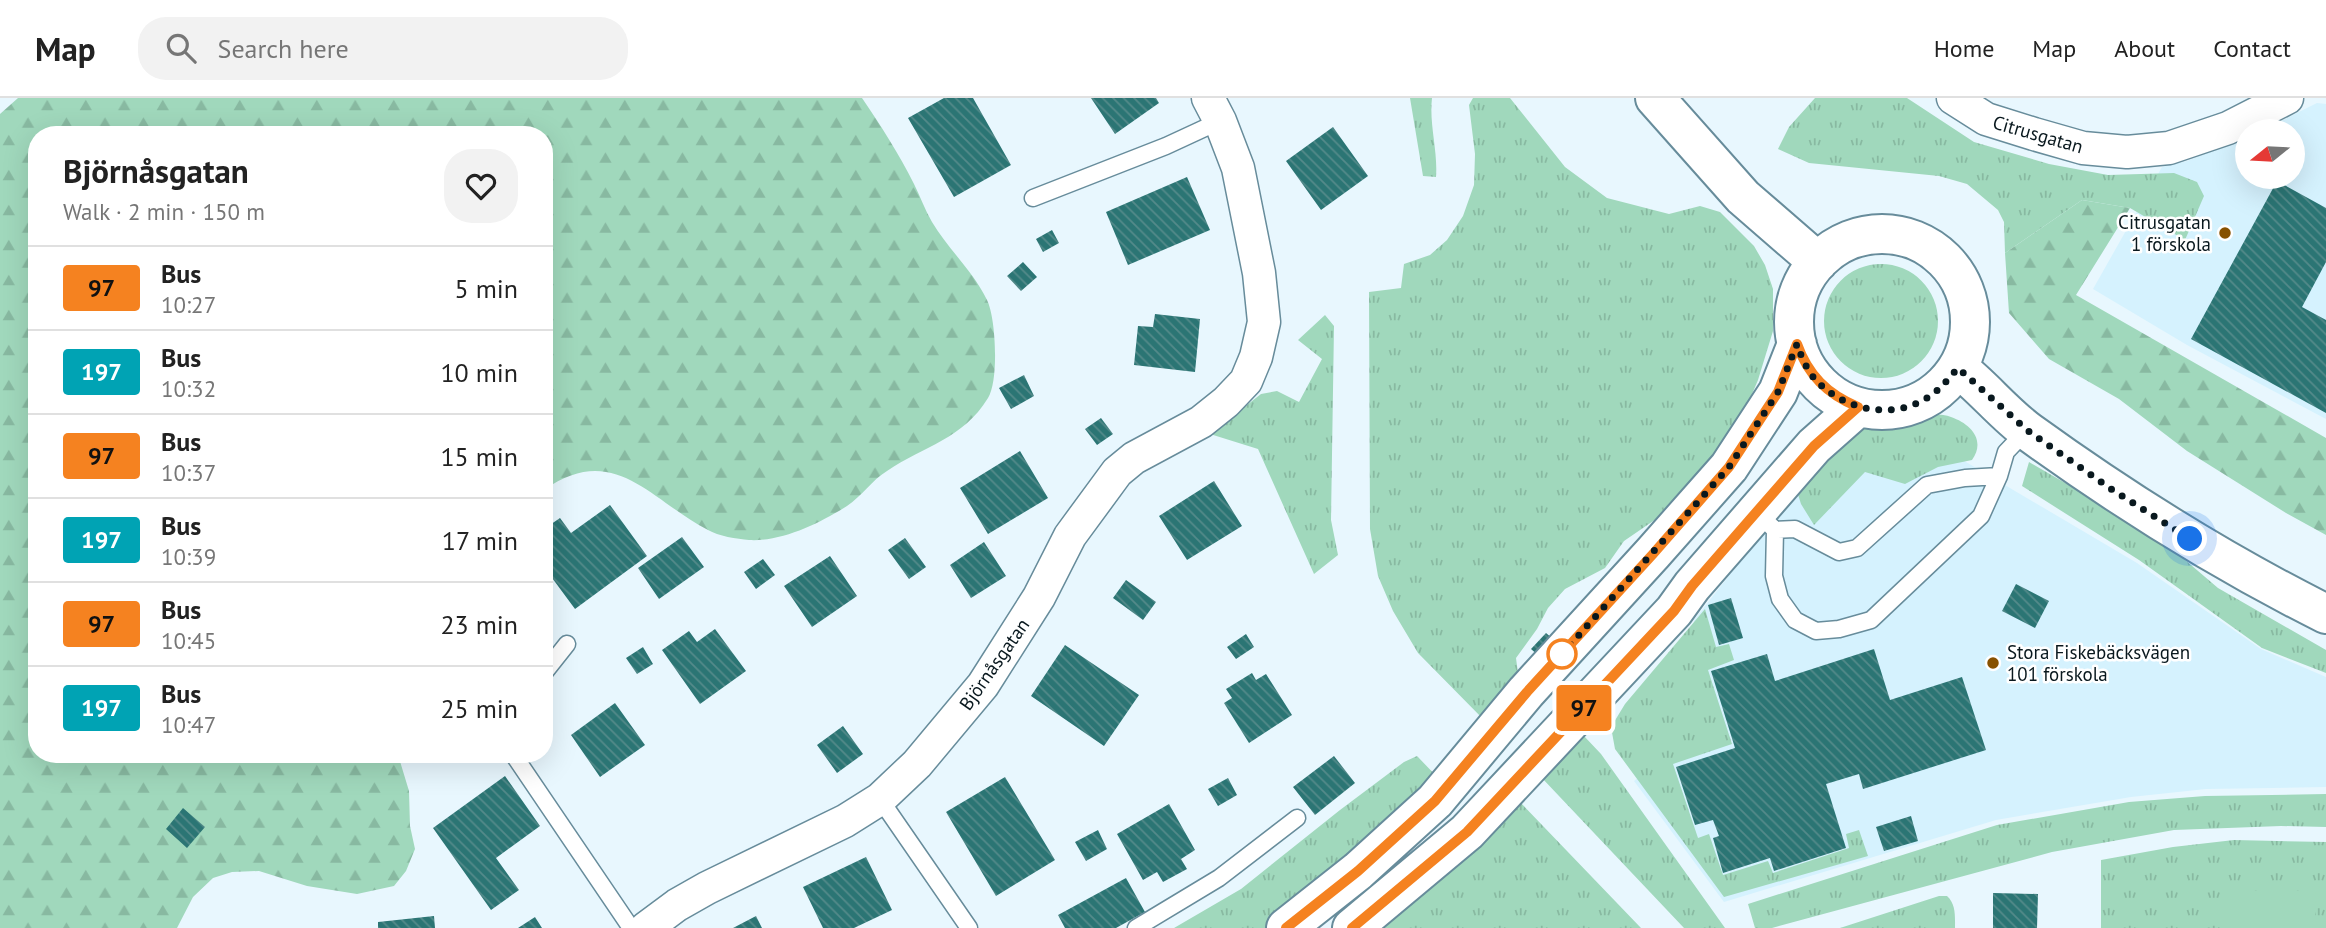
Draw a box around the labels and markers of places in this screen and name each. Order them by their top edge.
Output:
place label: Citrusgatan 1 förskola [2118,210,2211,256]
marker: Citrusgatan 1 förskola [2217,225,2233,241]
unlabelled marker [1547,639,1577,669]
place label: Stora Fiskebäcksvägen 101 förskola [2007,640,2190,686]
marker: Stora Fiskebäcksvägen 101 förskola [1985,655,2001,671]

